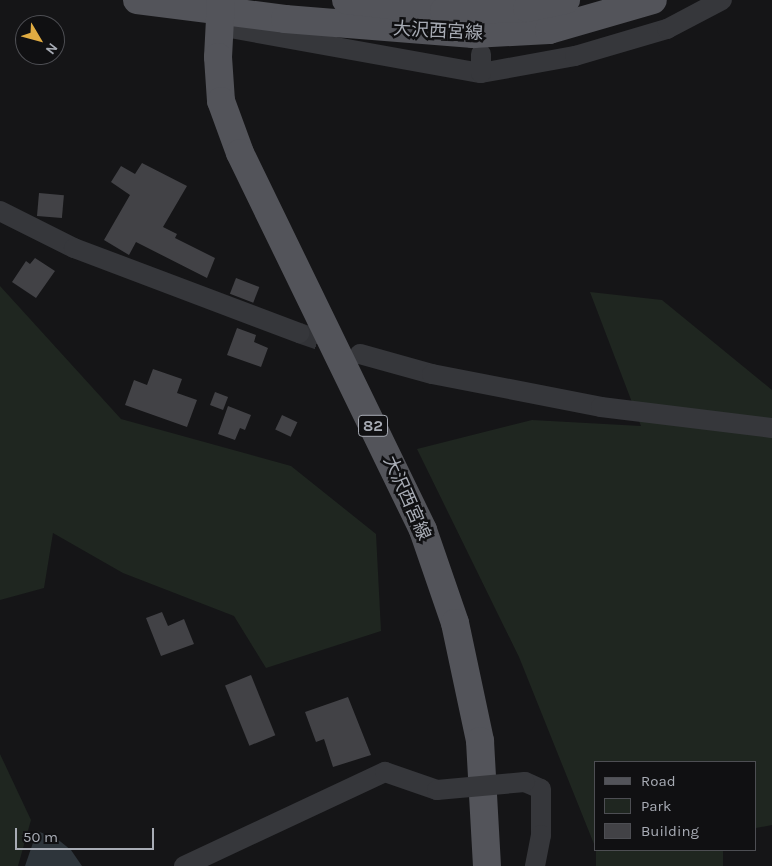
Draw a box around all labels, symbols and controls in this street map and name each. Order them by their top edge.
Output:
north arrow [15,15,65,65]
street label: 大沢西宮線 [392,18,484,44]
text: N [42,40,61,58]
road number: 82 [357,412,389,440]
street label: 大沢西宮線 [379,452,435,544]
legend [594,761,757,851]
text: Road [641,772,676,790]
text: Park [641,797,671,815]
scale bar [18,818,156,850]
text: Building [641,822,699,840]
text: 50 m [23,828,58,846]

